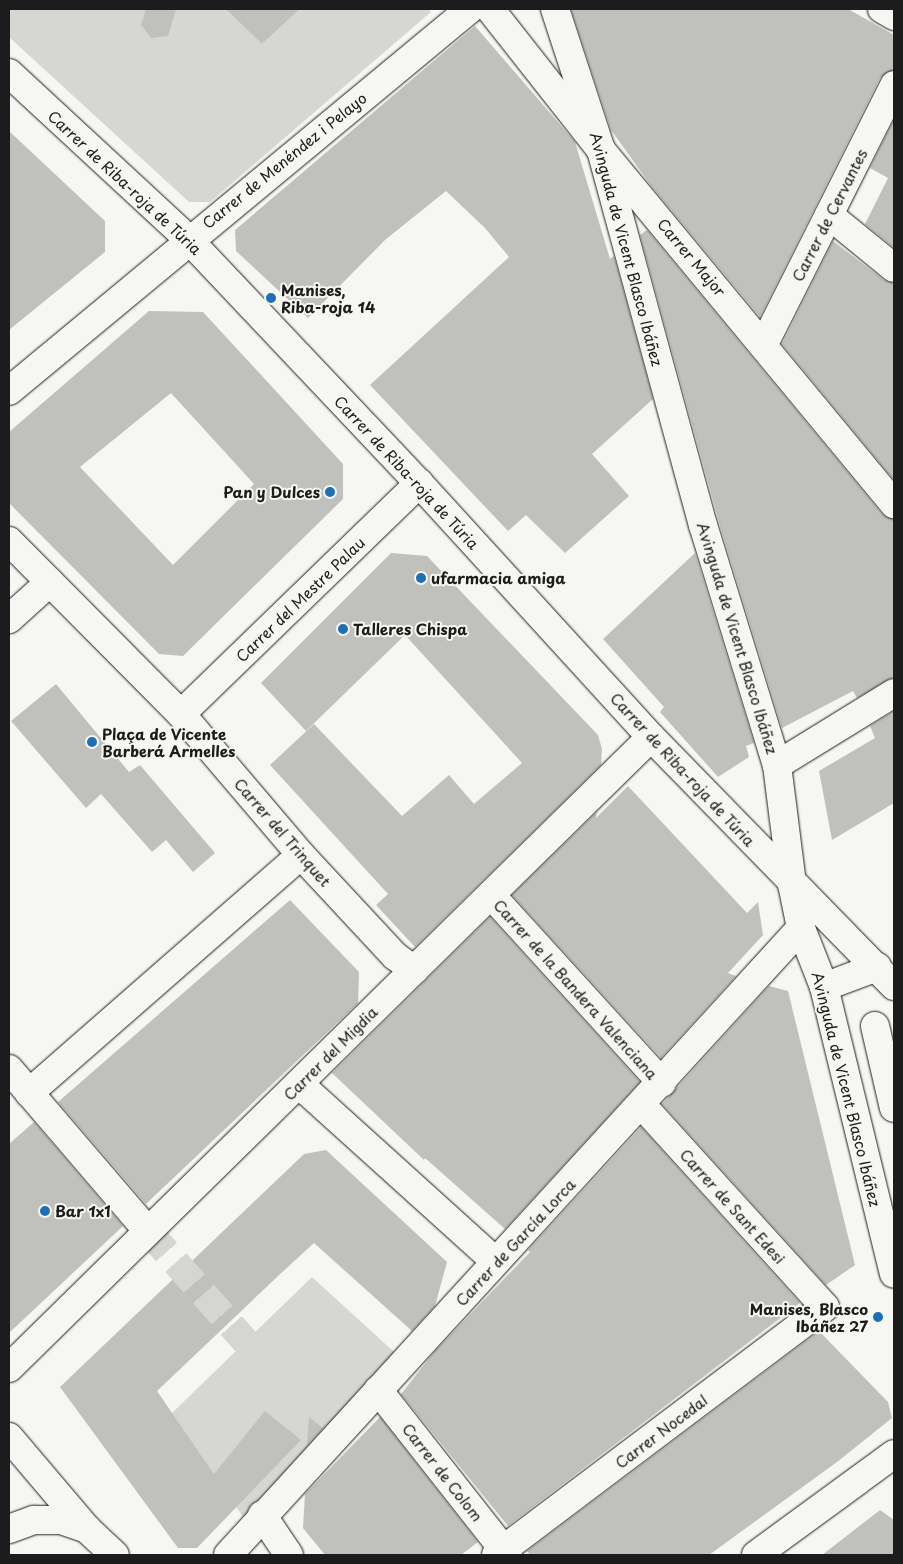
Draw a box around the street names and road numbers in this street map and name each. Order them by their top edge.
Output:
street label: Carrer de Menéndez i Pelayo [198,88,370,232]
street label: Carrer de Riba-roja de Túria [43,105,207,259]
street label: Avinguda de Vicent Blasco Ibáñez [587,129,667,369]
street label: Carrer de Cervantes [787,145,871,285]
street label: Carrer Major [654,215,730,299]
street label: Carrer de Riba-roja de Túria [330,390,484,554]
street label: Avinguda de Vicent Blasco Ibáñez [694,519,782,757]
street label: Carrer del Mestre Palau [231,532,369,666]
street label: Carrer de Riba-roja de Túria [606,687,760,851]
street label: Carrer del Trinquet [230,773,336,891]
street label: Carrer de la Bandera Valenciana [490,895,662,1083]
street label: Avinguda de Vicent Blasco Ibáñez [809,969,885,1209]
street label: Carrer del Migdia [279,1002,381,1104]
street label: Carrer de Sant Edesi [676,1145,790,1267]
street label: Carrer de García Lorca [451,1174,579,1310]
street label: Carrer Nocedal [611,1390,711,1472]
street label: Carrer de Colom [399,1419,487,1525]

